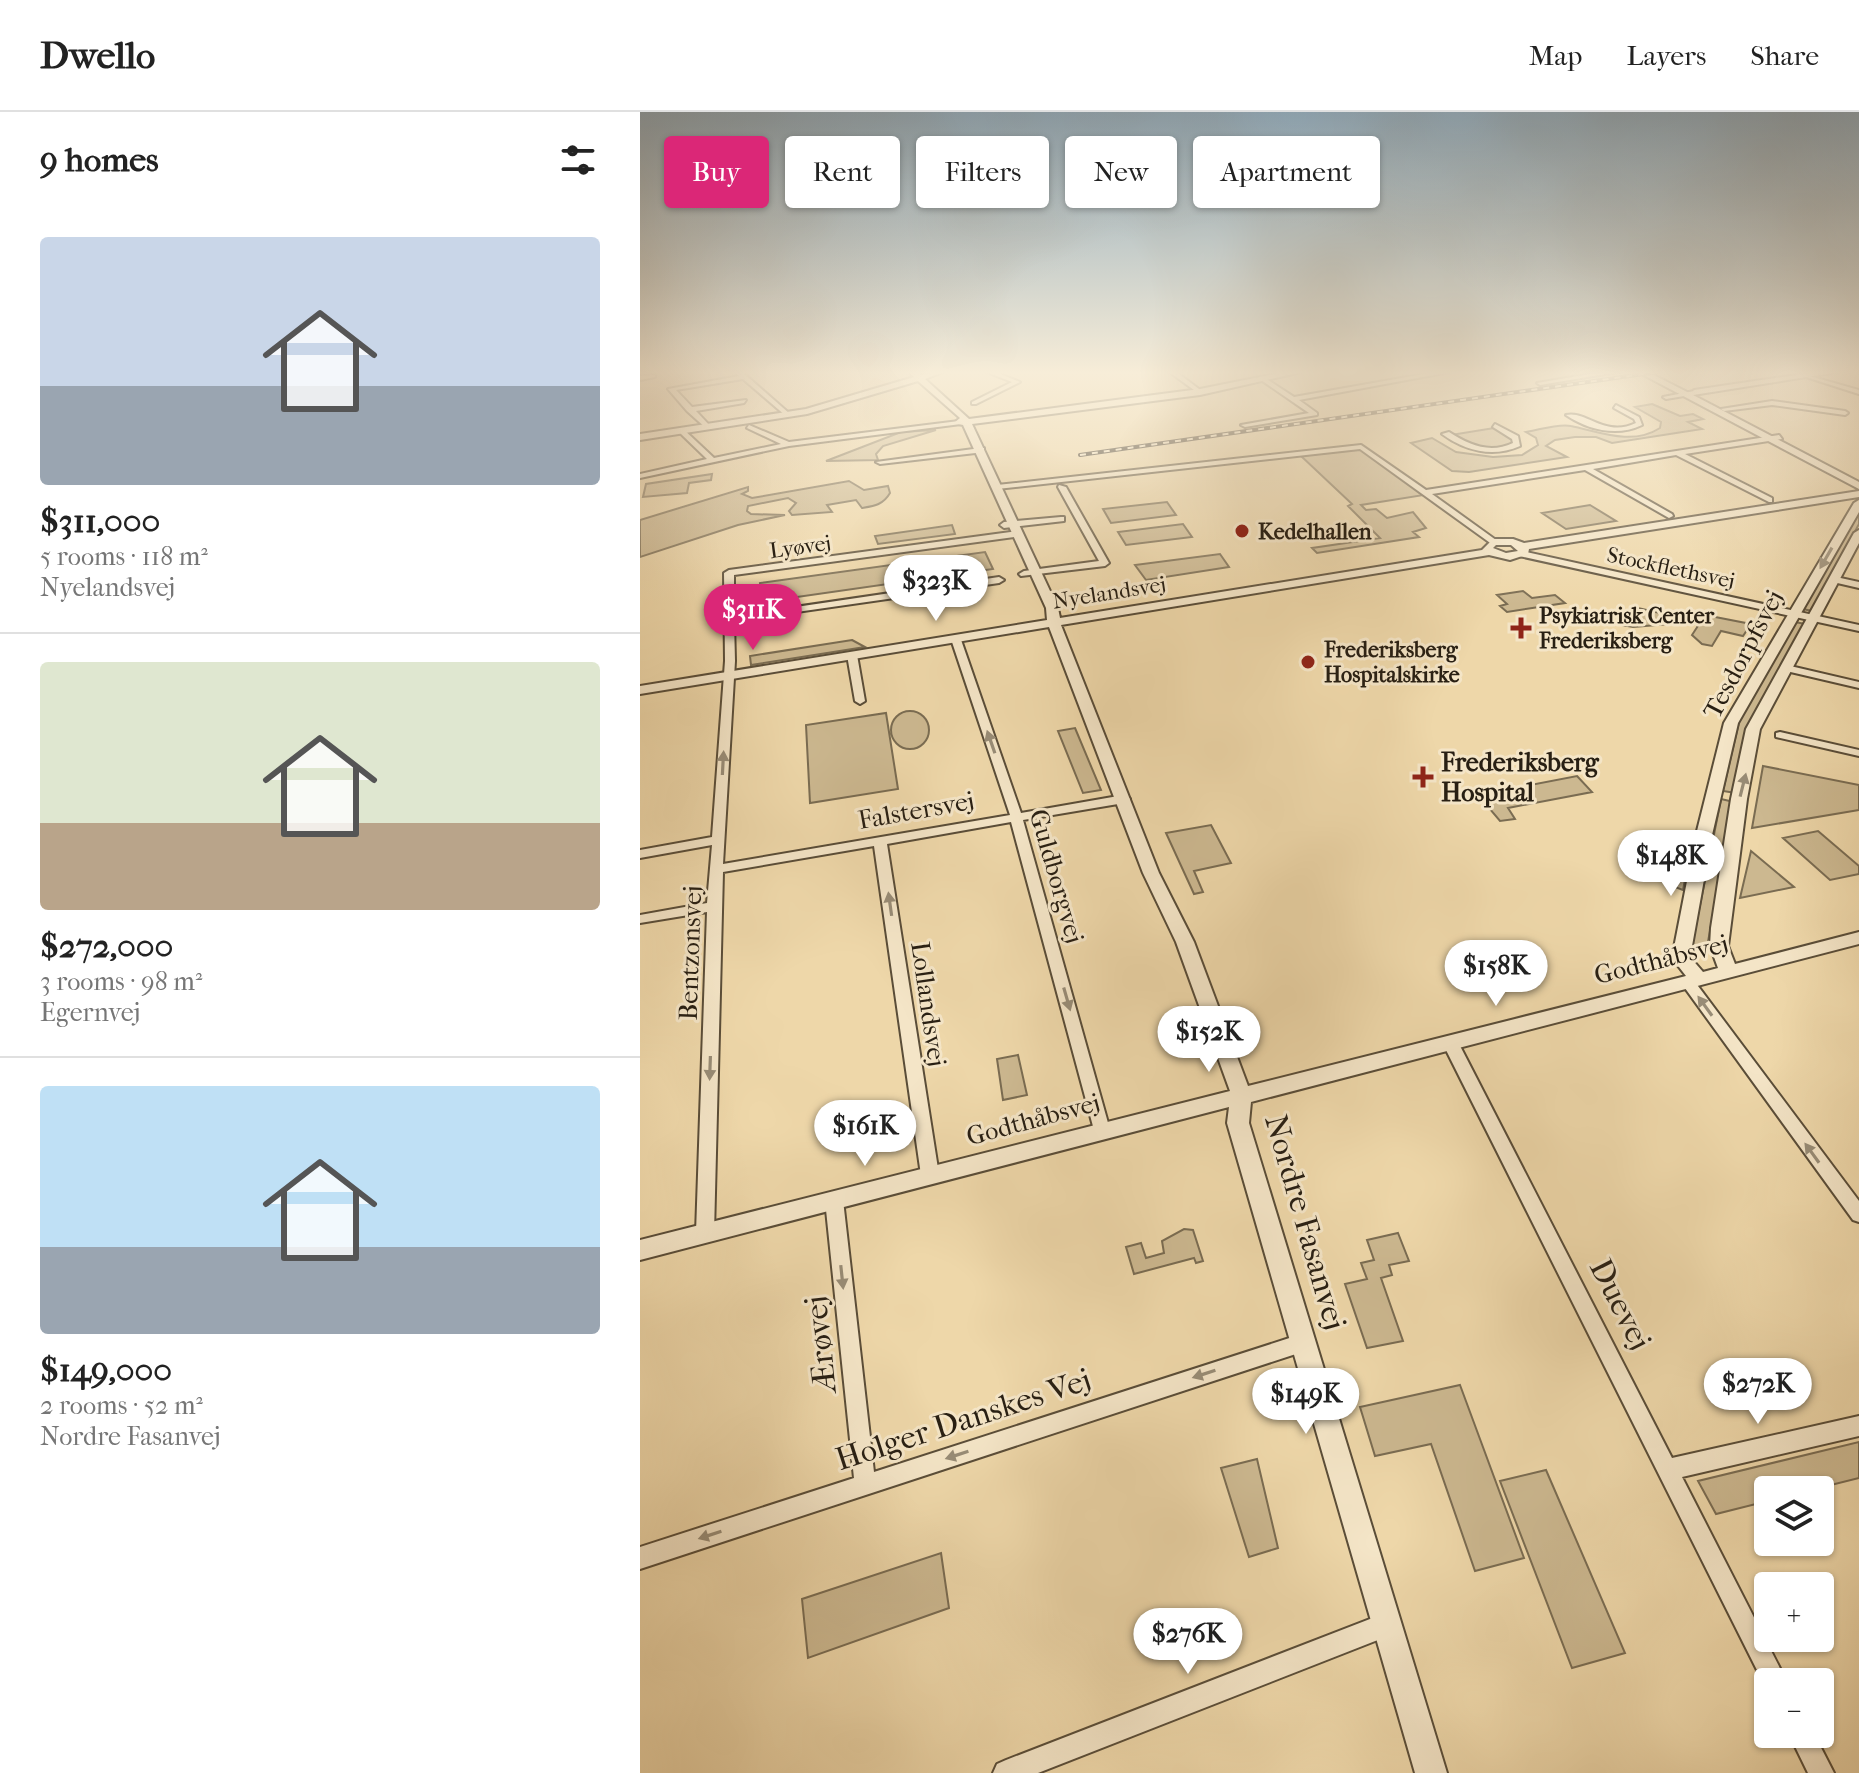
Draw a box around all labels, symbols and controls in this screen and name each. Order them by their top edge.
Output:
text: Dwello [40,33,155,78]
text: Map [1529,39,1582,72]
text: Layers [1626,39,1706,72]
text: Share [1750,39,1819,72]
chip: Buy [664,136,769,208]
chip: Rent [785,136,900,208]
chip: Filters [916,136,1049,208]
chip: New [1065,136,1177,208]
chip: Apartment [1193,136,1380,208]
icon: filters [556,138,600,182]
text: 9 homes [40,140,159,180]
icon: home [248,289,392,433]
text: $311,000 [40,501,160,541]
place label: Kedelhallen [1258,519,1372,545]
marker: Kedelhallen [1233,522,1251,540]
street label: Lyøvej [768,530,833,564]
text: 5 rooms · 118 m² [40,541,208,572]
street label: Stockflethsvej [1604,542,1737,594]
one-way arrow [1819,546,1832,569]
pin: $323K [880,555,992,623]
text: $323K [902,565,970,596]
street label: Nyelandsvej [1051,571,1168,615]
text: Nyelandsvej [40,572,175,603]
pin: $311K [697,584,809,652]
street label: Tesdorpfsvej [1697,585,1790,724]
text: $311K [722,594,784,625]
place label: Psykiatrisk Center Frederiksberg [1538,603,1715,654]
marker: Psykiatrisk Center Frederiksberg [1510,617,1532,639]
place label: Frederiksberg Hospitalskirke [1323,637,1460,688]
marker: Frederiksberg Hospitalskirke [1299,653,1317,671]
icon: home [248,714,392,858]
one-way arrow [984,730,996,754]
place label: Frederiksberg Hospital [1440,747,1600,808]
one-way arrow [717,750,730,775]
marker: Frederiksberg Hospital [1412,766,1434,788]
one-way arrow [1737,772,1749,797]
street label: Falstersvej [856,785,977,836]
street label: Guldborgvej [1023,806,1090,947]
pin: $148K [1615,830,1727,898]
text: $148K [1636,840,1706,871]
street label: Bentzonsvej [673,885,708,1021]
one-way arrow [883,891,895,916]
text: $272,000 [40,926,173,966]
street label: Godthåbsvej [1591,928,1731,991]
street label: Lollandsvej [904,940,953,1069]
pin: $158K [1440,940,1552,1008]
text: $158K [1463,950,1529,981]
text: 3 rooms · 98 m² [40,966,202,997]
one-way arrow [1061,987,1074,1011]
one-way arrow [1698,996,1713,1017]
text: Egernvej [40,997,140,1028]
pin: $152K [1153,1006,1265,1074]
text: $152K [1176,1016,1243,1047]
one-way arrow [703,1056,716,1081]
street label: Godthåbsvej [963,1087,1103,1152]
pin: $161K [809,1100,921,1168]
text: $161K [832,1110,898,1141]
street label: Nordre Fasanvej [1257,1110,1354,1334]
icon: home [248,1138,392,1282]
one-way arrow [1805,1142,1821,1163]
street label: Duevej [1582,1252,1659,1356]
one-way arrow [836,1265,849,1290]
street label: Ærøvej [797,1294,844,1397]
text: $149,000 [40,1350,172,1390]
pin: $272K [1702,1358,1814,1426]
street label: Holger Danskes Vej [831,1361,1095,1478]
pin: $149K [1250,1368,1362,1436]
text: $272K [1722,1368,1794,1399]
one-way arrow [1192,1369,1216,1381]
text: $149K [1270,1378,1342,1409]
text: 2 rooms · 52 m² [40,1390,203,1421]
text: Nordre Fasanvej [40,1421,221,1452]
one-way arrow [944,1449,968,1461]
map controls [1754,1476,1834,1748]
button: layers [1754,1476,1834,1556]
one-way arrow [697,1530,721,1542]
button: + [1754,1572,1834,1652]
pin: $276K [1132,1608,1244,1676]
text: $276K [1151,1618,1225,1649]
button: − [1754,1668,1834,1748]

